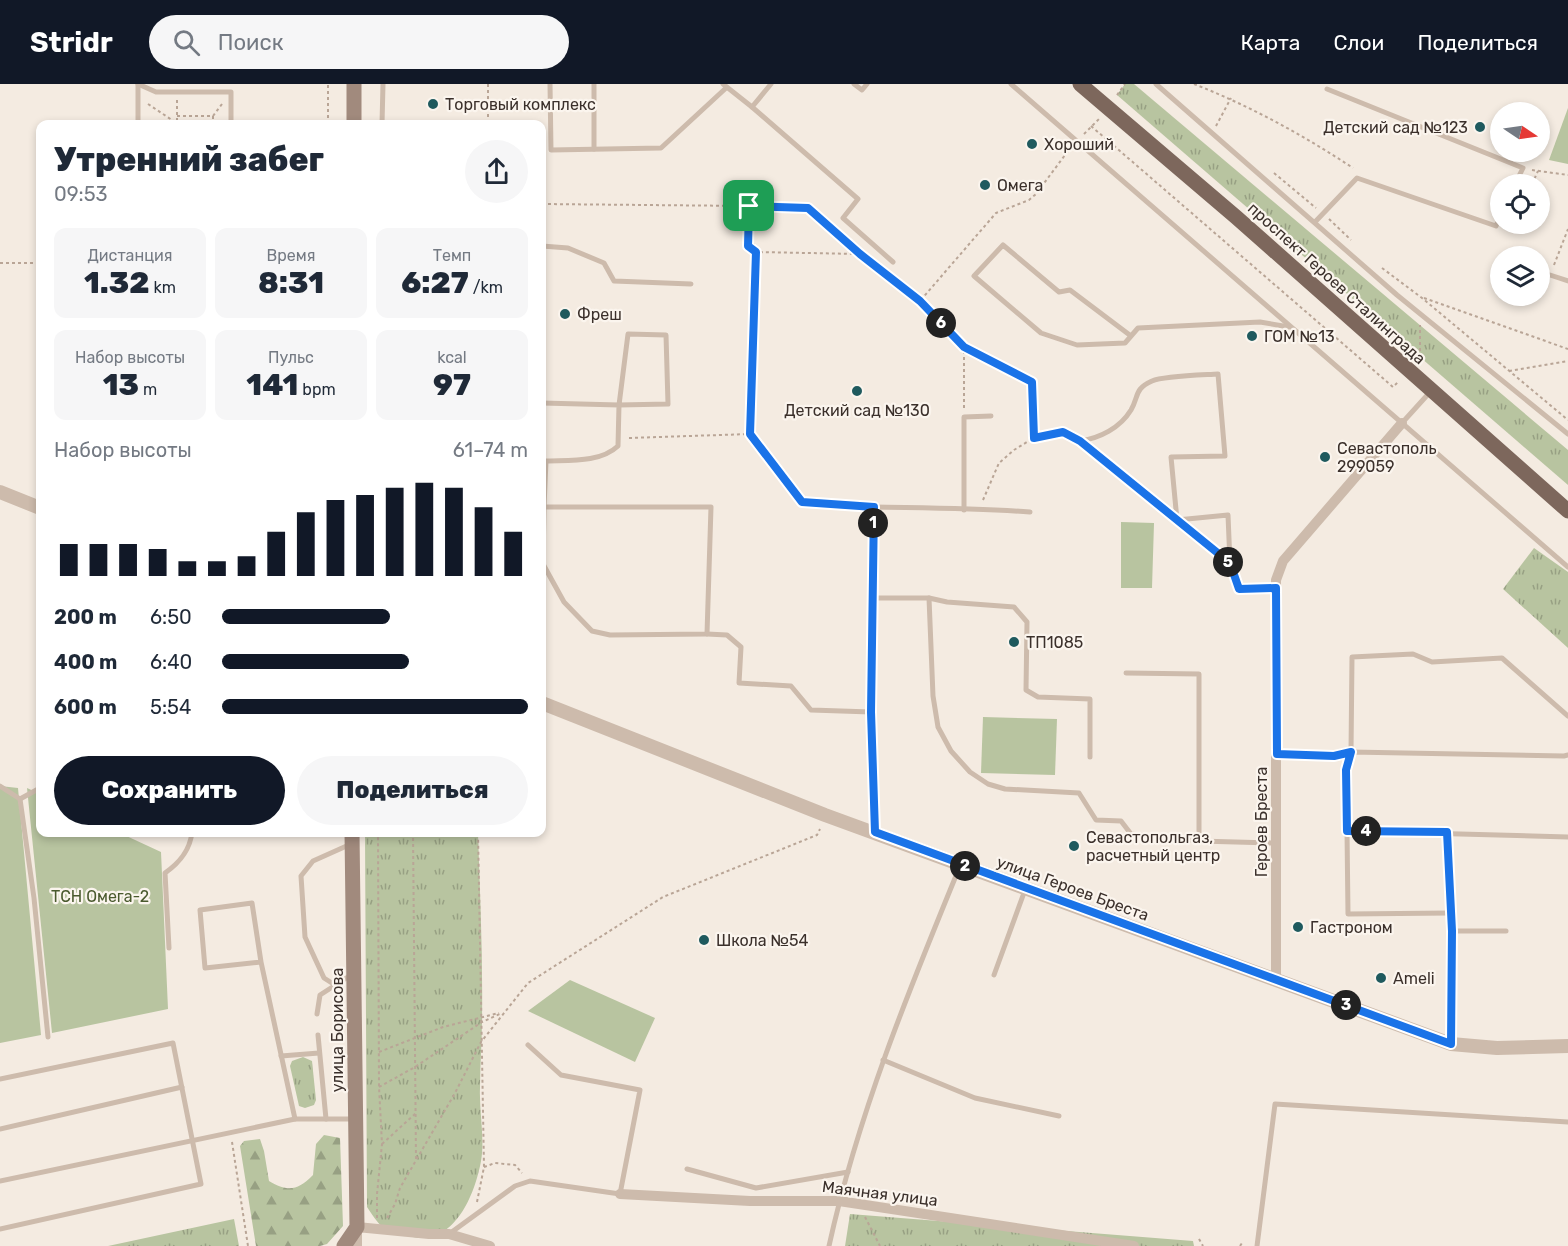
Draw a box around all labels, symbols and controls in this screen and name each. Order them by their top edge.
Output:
search box [149,15,569,69]
text: Stridr [30,26,113,59]
icon: search [170,26,203,59]
text: Поиск [218,29,283,56]
text: Карта [1240,30,1300,55]
text: Слои [1333,30,1384,55]
text: Поделиться [1417,30,1538,55]
place label: Торговый комплекс [445,95,596,114]
marker: Торговый комплекс [426,97,440,111]
north arrow [1490,102,1550,162]
map controls [1490,102,1550,306]
place label: Детский сад №123 [1323,118,1468,137]
marker: Детский сад №123 [1473,120,1487,134]
place label: Хороший [1044,135,1114,154]
marker: Хороший [1025,137,1039,151]
text: Утренний забег [54,140,324,179]
button: share [465,140,528,203]
button: locate [1490,174,1550,234]
place label: Омега [997,176,1043,195]
marker: Омега [978,178,992,192]
pin [723,180,774,231]
text: 09:53 [54,182,108,206]
icon: arrive [732,189,765,222]
street label: проспект Героев Сталинграда [1244,199,1429,368]
text: Дистанция [87,246,173,265]
text: Время [267,246,315,265]
text: Темп [433,246,471,265]
button: layers [1490,246,1550,306]
text: 1.32 [84,265,150,301]
text: 8:31 [258,265,324,301]
text: 6:27 [401,265,469,301]
text: km [150,278,176,297]
text: /km [469,278,503,297]
place label: Фреш [577,305,622,324]
marker: Фреш [558,307,572,321]
pin: 6 [926,308,956,338]
text: 6 [936,313,946,332]
place label: ГОМ №13 [1264,327,1335,346]
marker: ГОМ №13 [1245,329,1259,343]
text: Набор высоты [75,348,185,367]
text: Пульс [268,348,314,367]
text: kcal [437,348,467,367]
text: 13 [103,367,139,403]
text: 141 [246,367,298,403]
text: 97 [433,367,471,403]
text: m [139,380,157,399]
text: bpm [298,380,336,399]
marker: Детский сад №130 [850,384,864,398]
place label: Детский сад №130 [784,401,930,420]
text: Набор высоты [54,438,192,462]
text: 61–74 m [453,438,528,462]
place label: Севастополь 299059 [1337,439,1436,476]
marker: Севастополь 299059 [1318,450,1332,464]
pin: 1 [858,508,888,538]
text: 1 [869,513,877,532]
pin: 5 [1213,547,1243,577]
text: 5 [1223,552,1233,571]
text: 200 m [54,605,117,629]
text: 6:50 [150,605,192,629]
place label: ТП1085 [1026,633,1083,652]
marker: ТП1085 [1007,635,1021,649]
text: 400 m [54,650,117,674]
text: 6:40 [150,650,192,674]
text: 600 m [54,695,117,719]
text: 5:54 [150,695,191,719]
button: Сохранить [54,756,285,825]
button: Поделиться [297,756,528,825]
street label: Героев Бреста [1252,767,1271,877]
pin: 4 [1351,816,1381,846]
text: 4 [1361,821,1371,840]
place label: Севастопольгаз, расчетный центр [1086,828,1220,865]
marker: Севастопольгаз, расчетный центр [1067,839,1081,853]
pin: 2 [950,851,980,881]
street label: улица Героев Бреста [994,852,1151,925]
text: 2 [960,856,970,875]
park label: ТСН Омега-2 [51,887,149,906]
place label: Гастроном [1310,918,1393,937]
marker: Гастроном [1291,920,1305,934]
place label: Школа №54 [716,931,809,950]
marker: Школа №54 [697,933,711,947]
street label: улица Борисова [328,968,347,1092]
place label: Ameli [1393,969,1435,988]
marker: Ameli [1374,971,1388,985]
pin: 3 [1331,990,1361,1020]
text: 3 [1341,995,1351,1014]
street label: Маячная улица [821,1177,939,1210]

